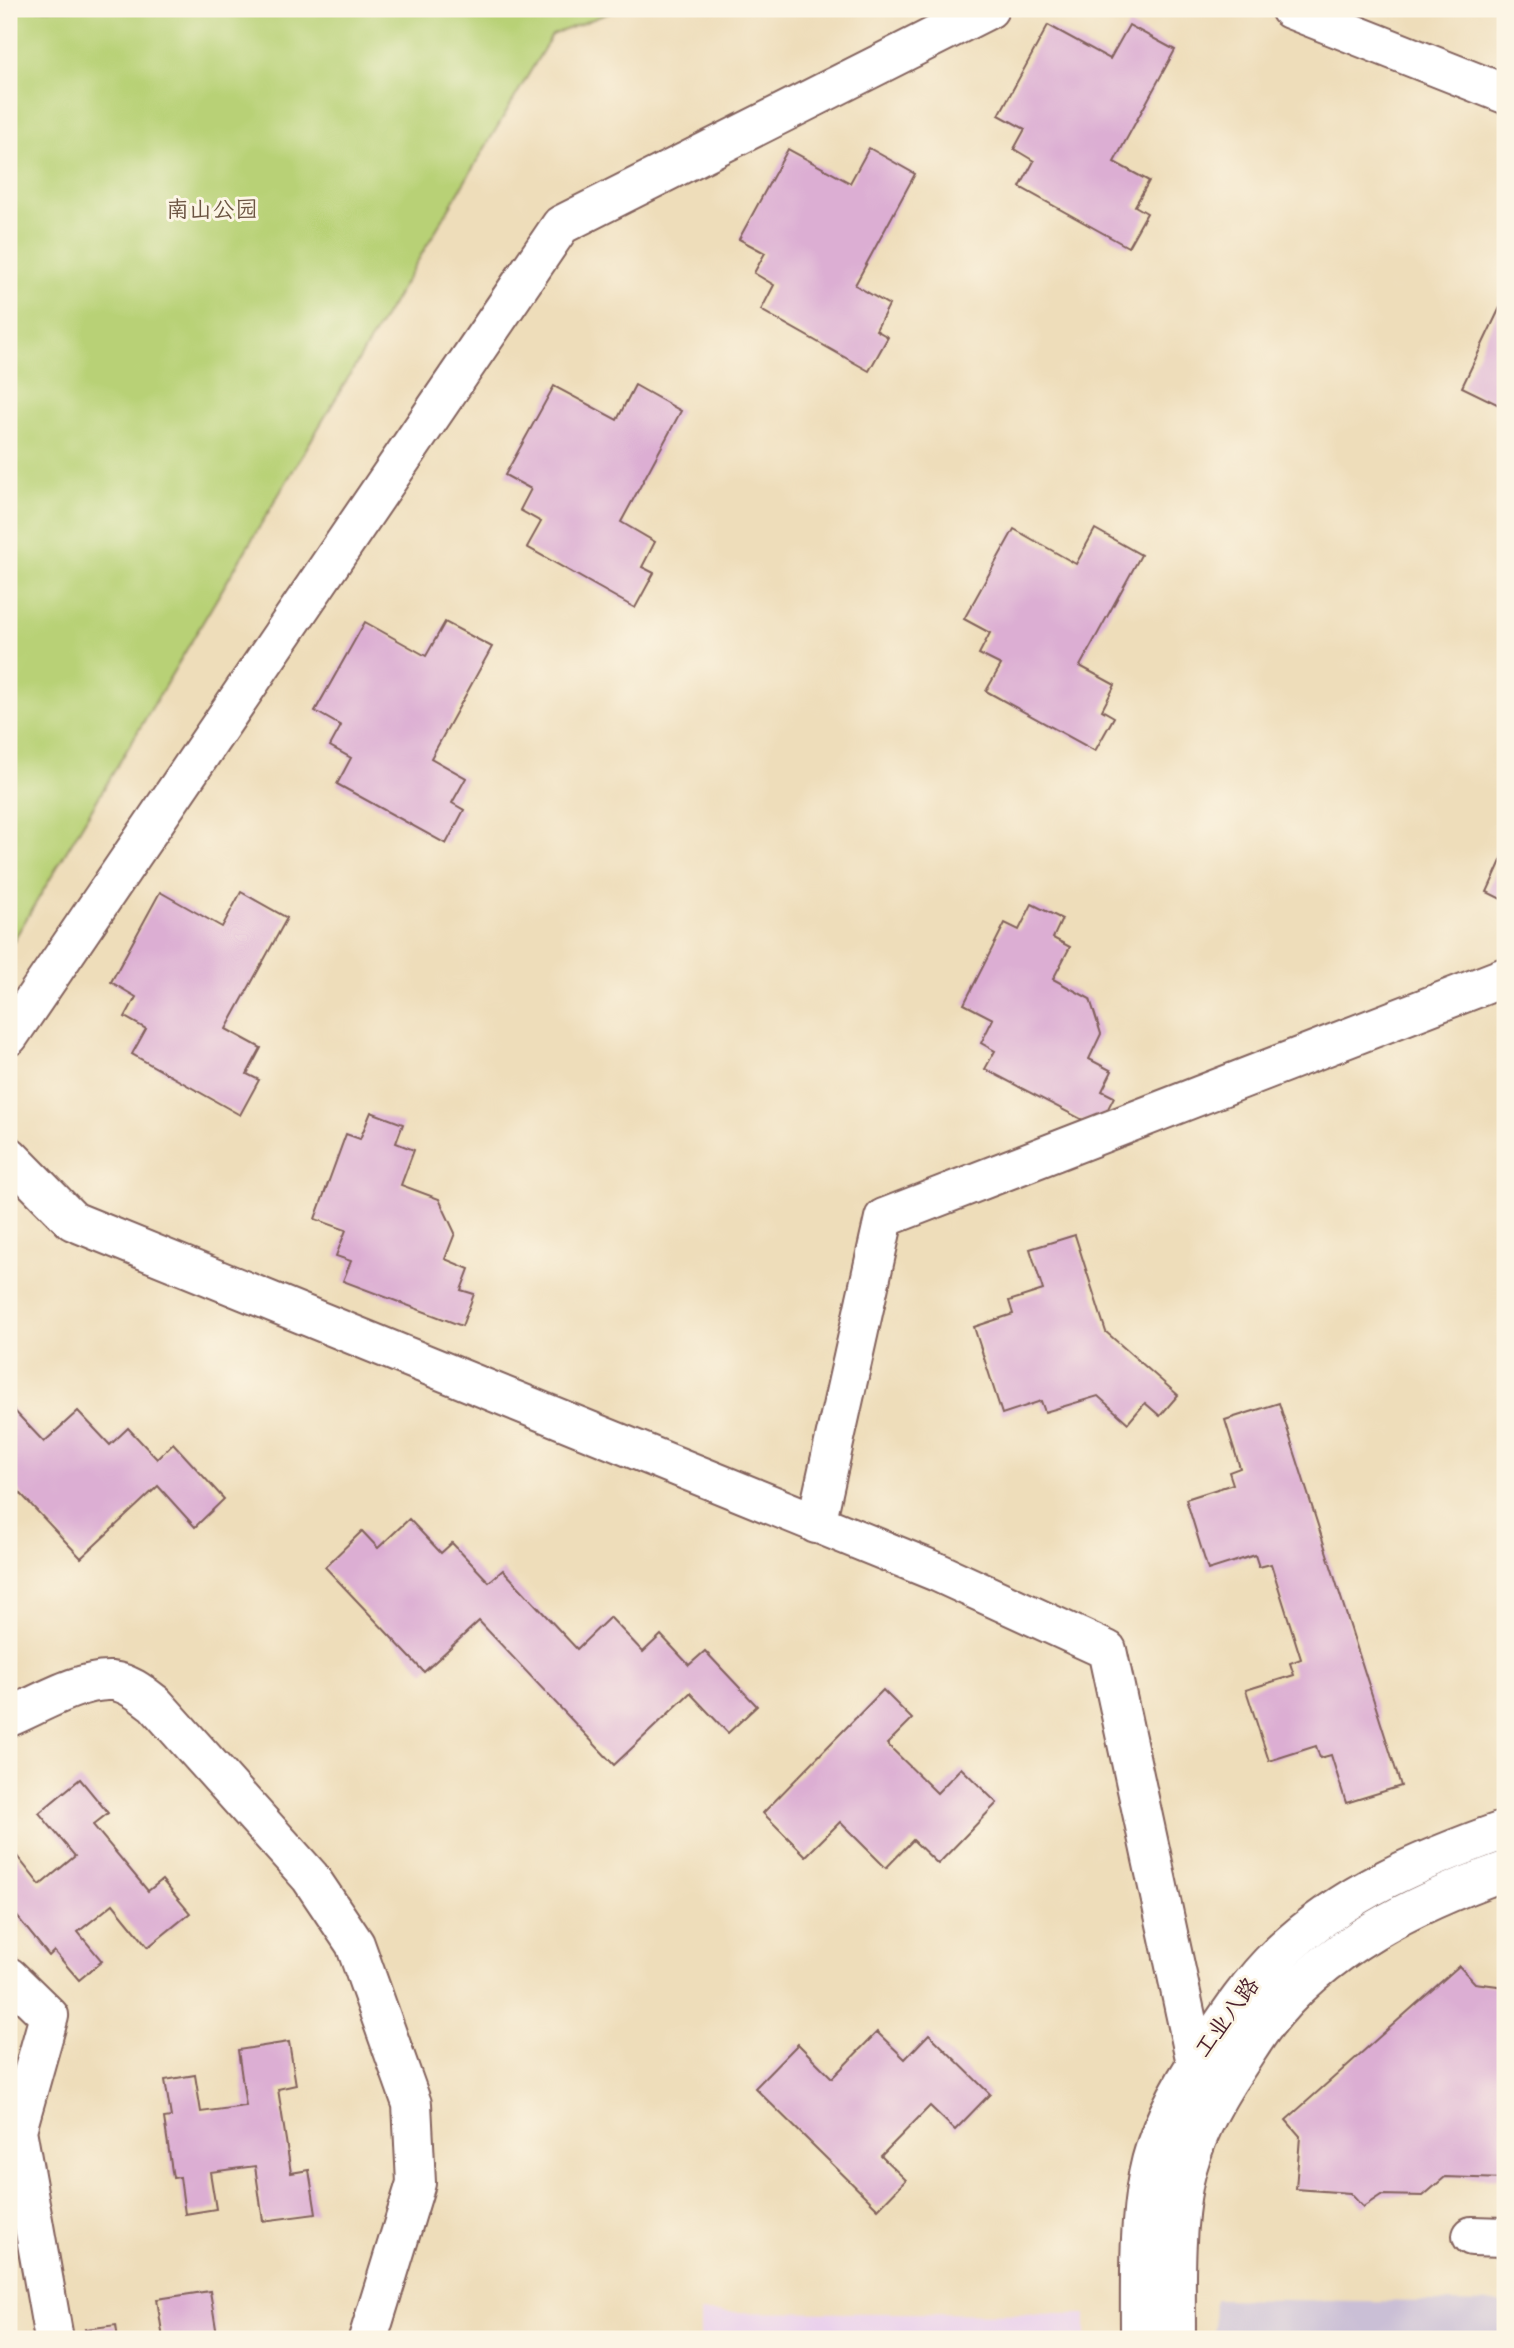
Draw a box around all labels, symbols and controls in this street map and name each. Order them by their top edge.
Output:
park label: 南山公园 [166,198,258,226]
street label: 工业八路 [1190,1973,1267,2064]

